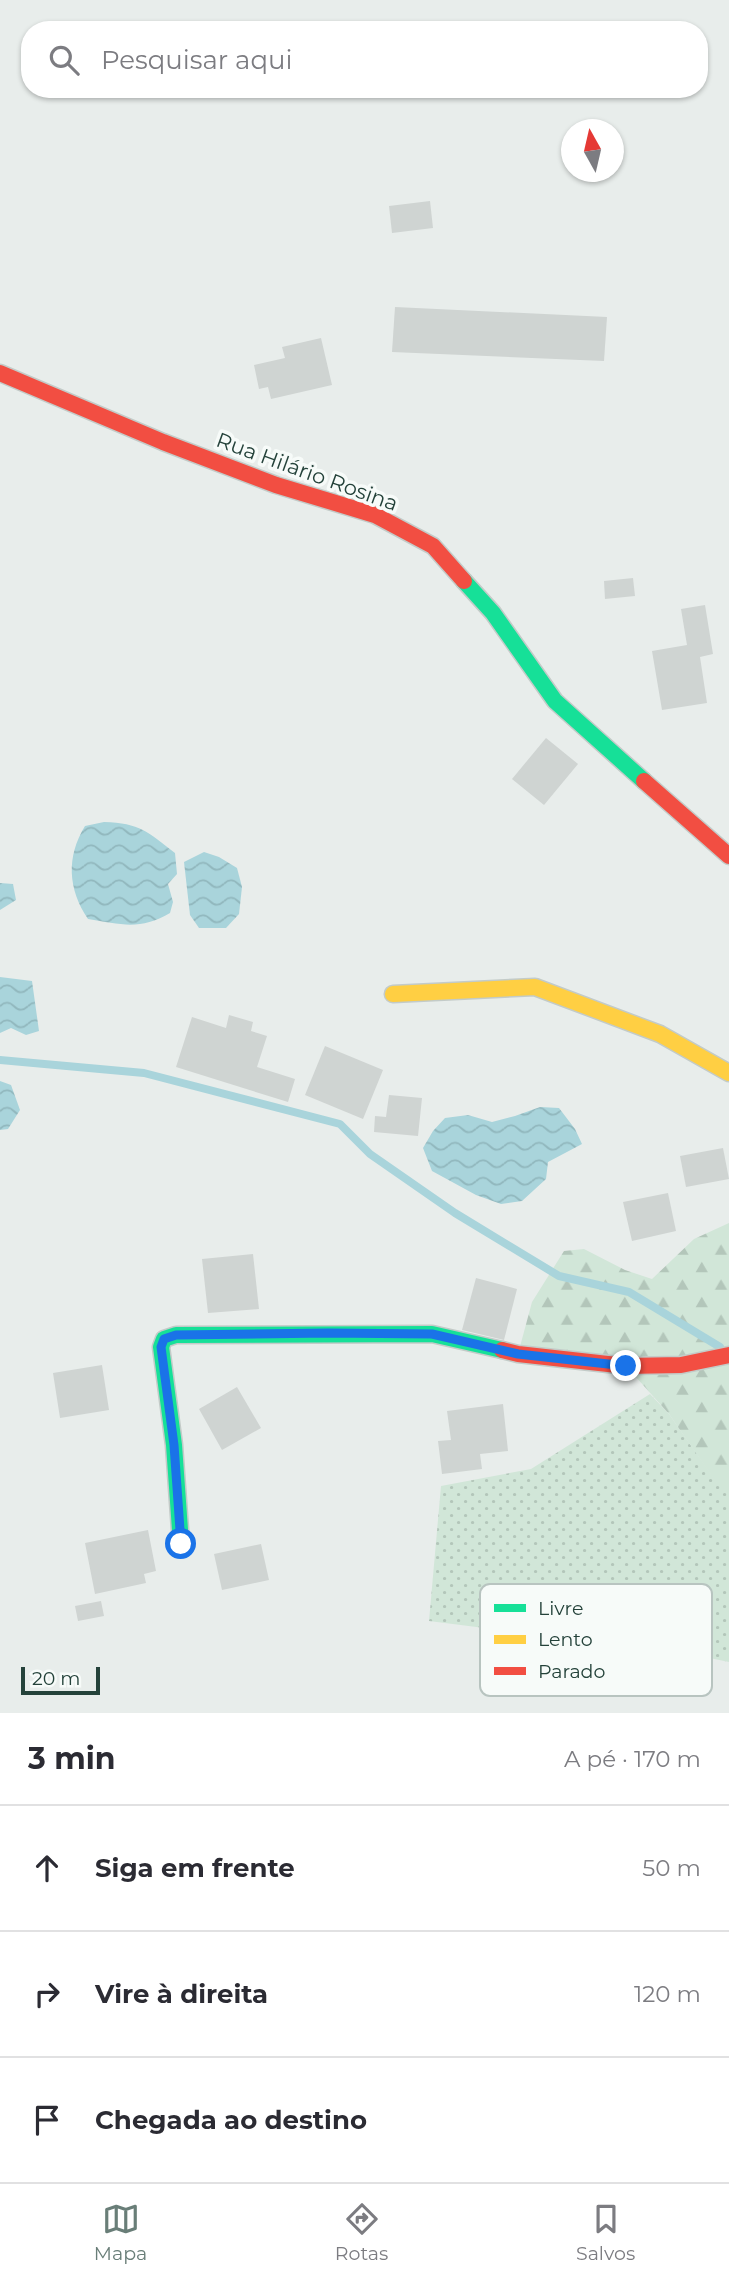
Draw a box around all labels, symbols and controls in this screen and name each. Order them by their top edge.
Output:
search box [21,21,708,98]
icon: search [45,41,83,79]
text: Pesquisar aqui [101,44,293,76]
north arrow [561,119,624,182]
street label: Rua Hilário Rosina [213,427,401,516]
route end [610,1350,641,1381]
route start [165,1528,196,1559]
legend [480,1584,712,1696]
text: Livre [538,1597,583,1620]
text: Lento [538,1628,593,1651]
text: Parado [538,1660,606,1683]
scale bar [21,1664,100,1696]
text: 20 m [32,1667,80,1690]
text: 3 min [28,1740,115,1777]
text: A pé · 170 m [564,1745,701,1773]
icon: ahead [28,1849,66,1887]
text: Siga em frente [95,1852,295,1884]
text: 50 m [642,1854,701,1882]
icon: right [28,1975,66,2013]
text: Vire à direita [95,1978,268,2010]
text: 120 m [634,1980,701,2008]
icon: arrive [28,2101,66,2139]
text: Chegada ao destino [95,2104,367,2136]
tab: Mapa [94,2200,147,2265]
tab: Rotas [335,2200,388,2265]
tab: Salvos [576,2200,635,2265]

